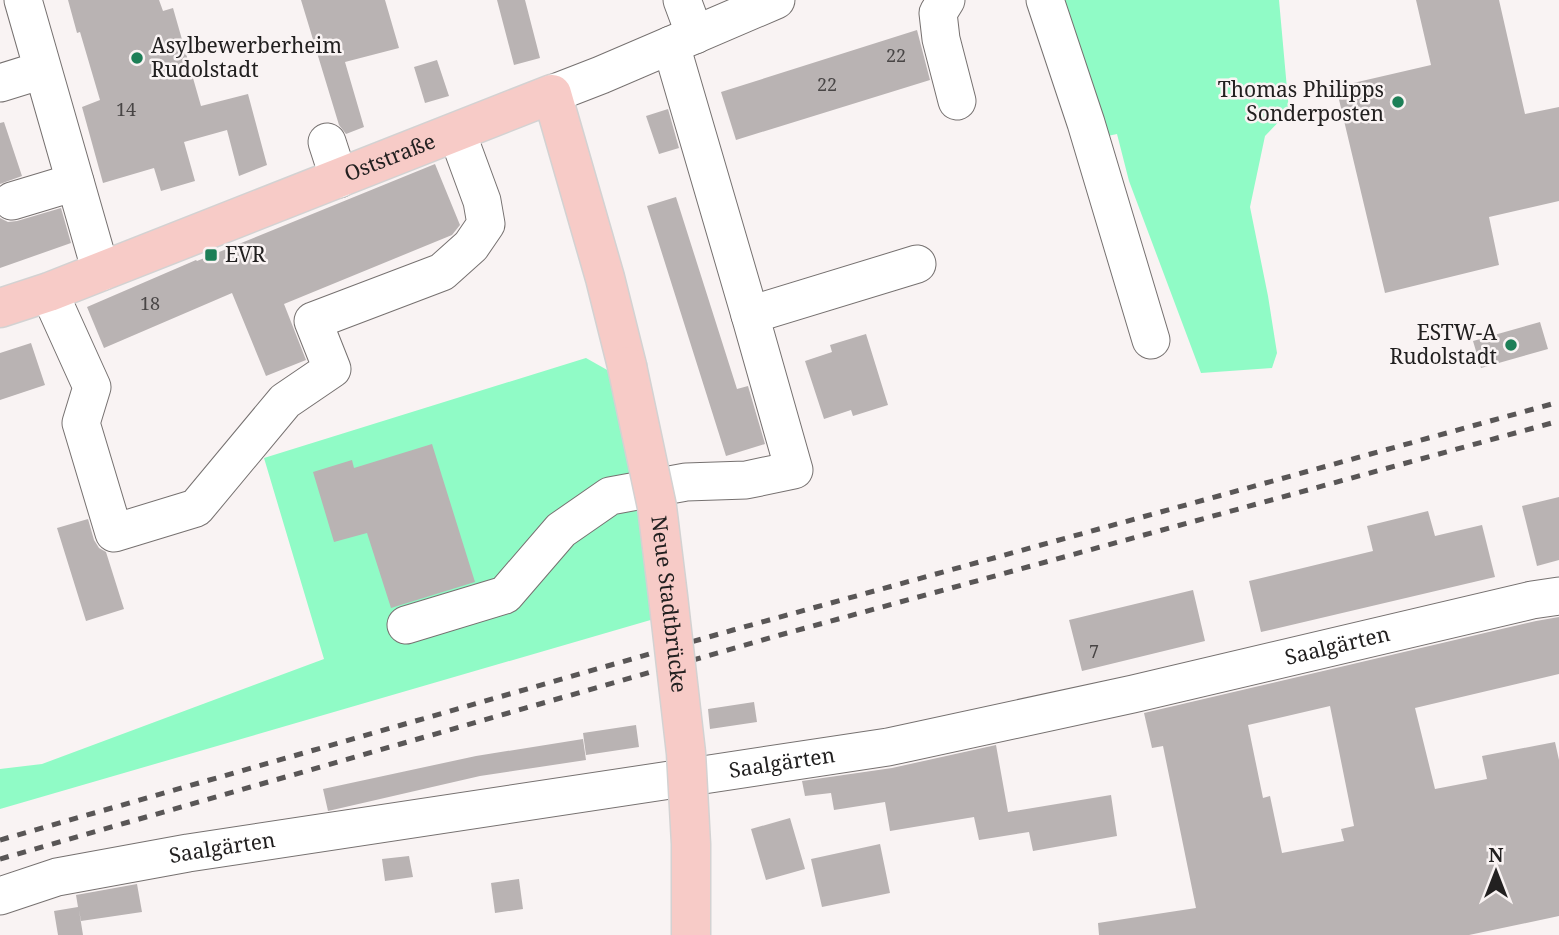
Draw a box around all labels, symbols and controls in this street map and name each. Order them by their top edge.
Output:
place label: Asylbewerberheim Rudolstadt [151,31,342,83]
house number: 22 [886,43,906,67]
marker: Asylbewerberheim Rudolstadt [129,50,145,66]
house number: 22 [817,72,837,96]
place label: Thomas Philipps Sonderposten [1218,75,1384,127]
marker: Thomas Philipps Sonderposten [1390,94,1406,110]
house number: 14 [116,97,136,121]
street label: Oststraße [340,126,439,187]
place label: EVR [225,240,266,268]
marker: EVR [203,247,219,263]
house number: 18 [140,291,160,315]
place label: ESTW-A Rudolstadt [1389,318,1497,370]
marker: ESTW-A Rudolstadt [1503,337,1519,353]
street label: Neue Stadtbrücke [645,514,694,694]
street label: Saalgärten [1282,619,1392,671]
house number: 7 [1089,639,1099,663]
street label: Saalgärten [727,740,837,784]
street label: Saalgärten [167,825,277,869]
north arrow [1461,837,1531,907]
text: N [1489,842,1504,868]

